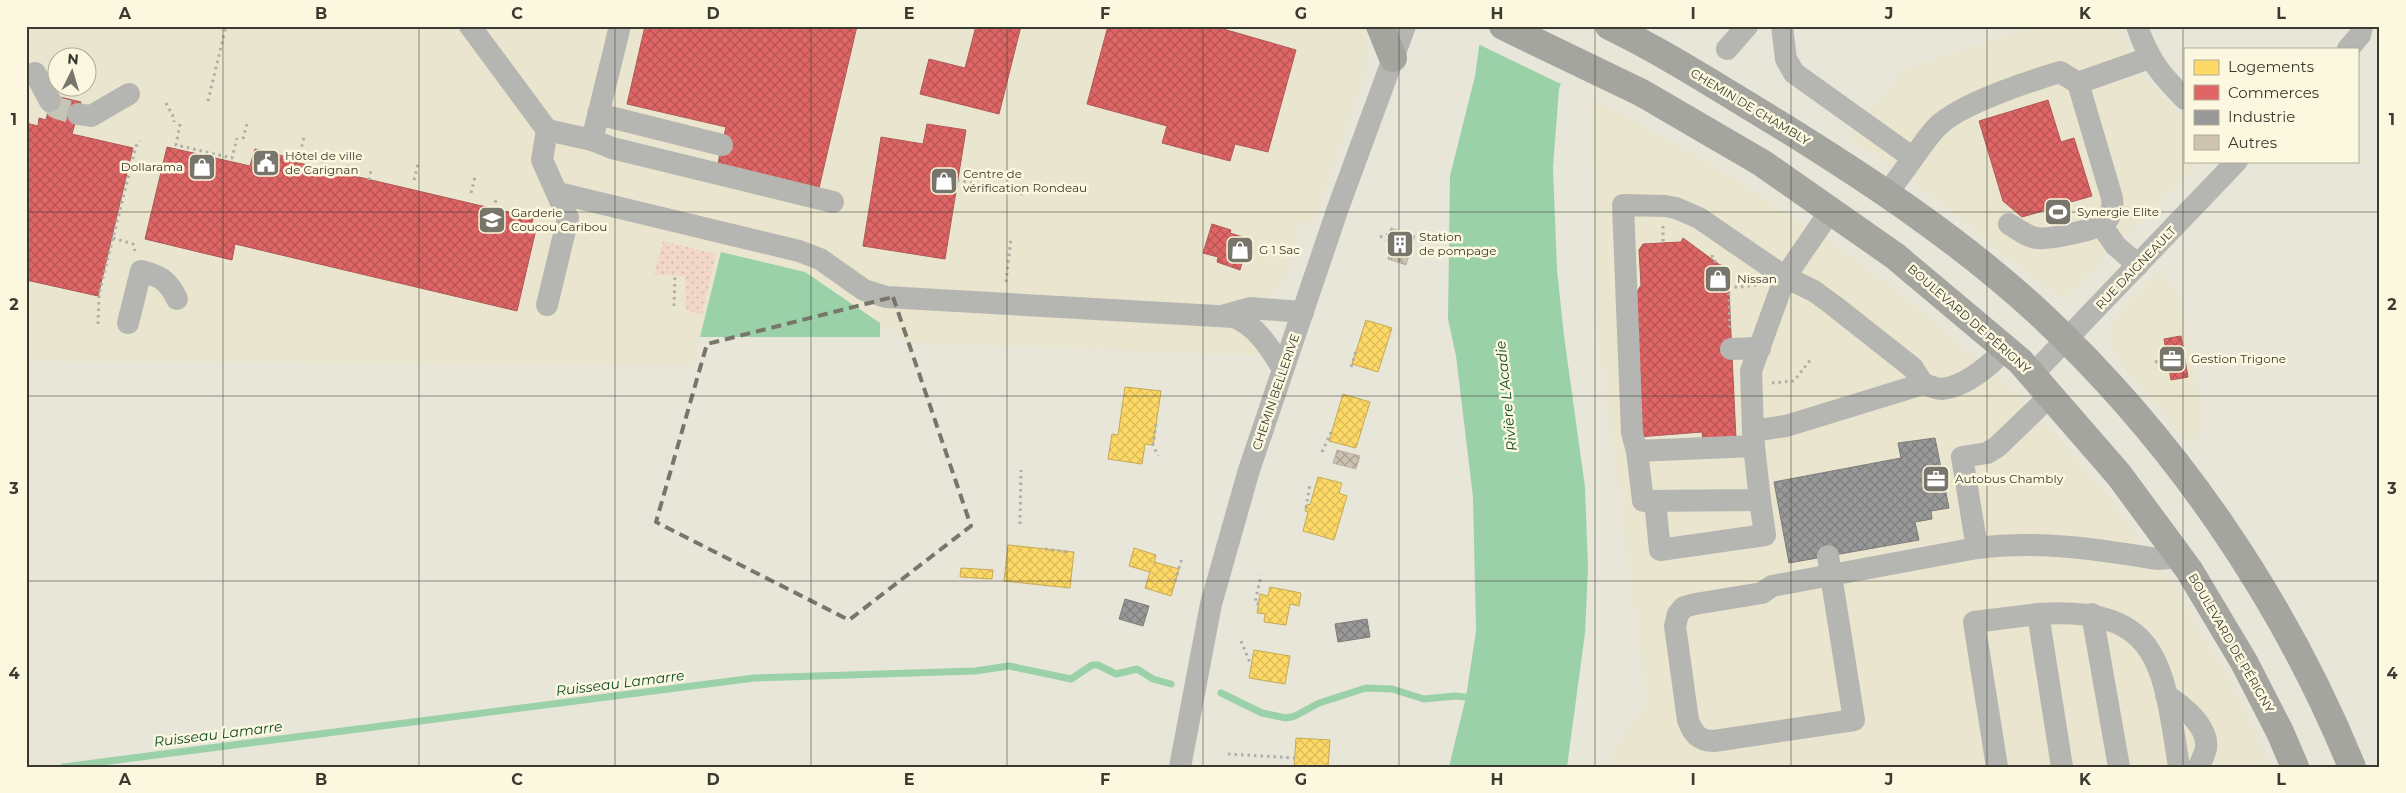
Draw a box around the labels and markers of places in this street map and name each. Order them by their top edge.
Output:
public building icon: Hôtel de ville de Carignan [251,148,281,178]
place label: Hôtel de ville de Carignan [285,148,363,177]
shop icon: Dollarama [187,152,217,182]
place label: Dollarama [121,159,183,174]
shop icon: Centre de vérification Rondeau [929,166,959,196]
place label: Centre de vérification Rondeau [963,166,1087,195]
sports icon: Synergie Elite [2043,197,2073,227]
place label: Synergie Elite [2077,204,2159,219]
school or university icon: Garderie Coucou Caribou [477,205,507,235]
place label: Garderie Coucou Caribou [511,205,607,234]
building icon: Station de pompage [1385,229,1415,259]
place label: Station de pompage [1419,229,1497,258]
shop icon: G 1 Sac [1225,235,1255,265]
place label: G 1 Sac [1259,242,1300,257]
shop icon: Nissan [1703,264,1733,294]
place label: Nissan [1737,271,1777,286]
office icon: Gestion Trigone [2157,344,2187,374]
place label: Gestion Trigone [2191,351,2286,366]
office icon: Autobus Chambly [1921,464,1951,494]
place label: Autobus Chambly [1955,471,2064,486]

